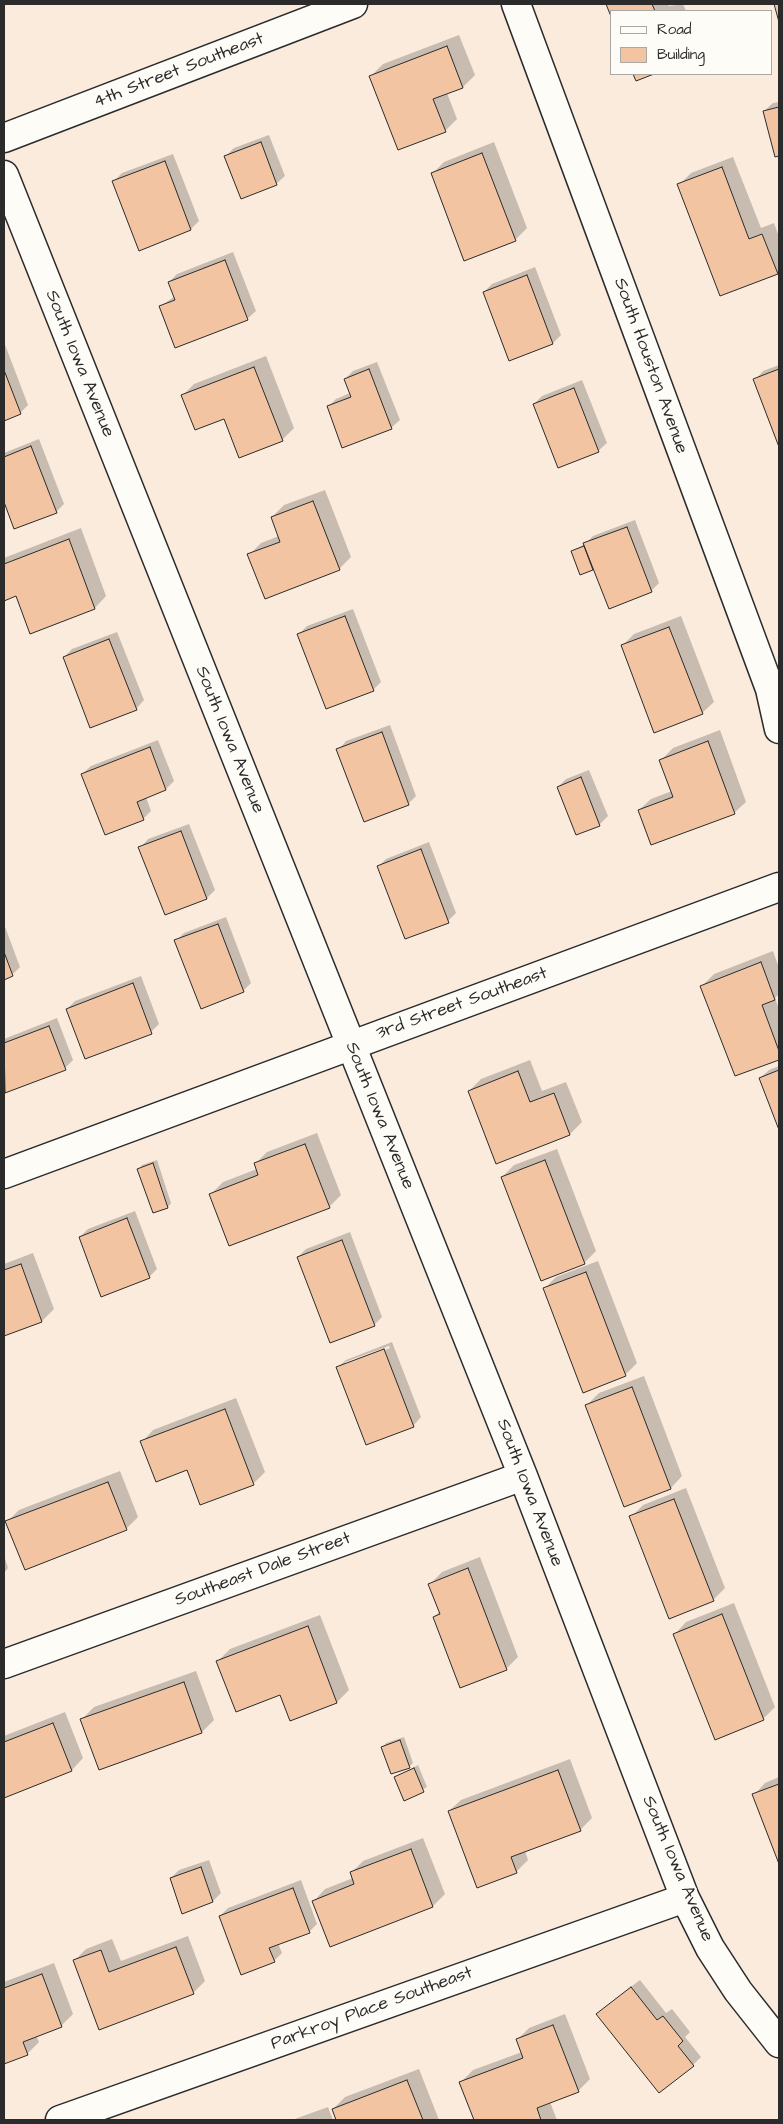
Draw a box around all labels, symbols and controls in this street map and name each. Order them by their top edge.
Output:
legend [610,10,773,75]
text: Road [657,19,691,40]
street label: 4th Street Southeast [91,29,267,113]
text: Building [657,44,705,65]
street label: South Houston Avenue [608,275,692,457]
street label: South Iowa Avenue [40,287,118,441]
street label: South Iowa Avenue [190,663,268,817]
street label: 3rd Street Southeast [374,963,550,1045]
street label: South Iowa Avenue [340,1039,418,1193]
street label: South Iowa Avenue [491,1416,567,1570]
street label: Southeast Dale Street [172,1528,354,1612]
street label: South Iowa Avenue [636,1793,718,1945]
street label: Parkroy Place Southeast [268,1962,476,2056]

